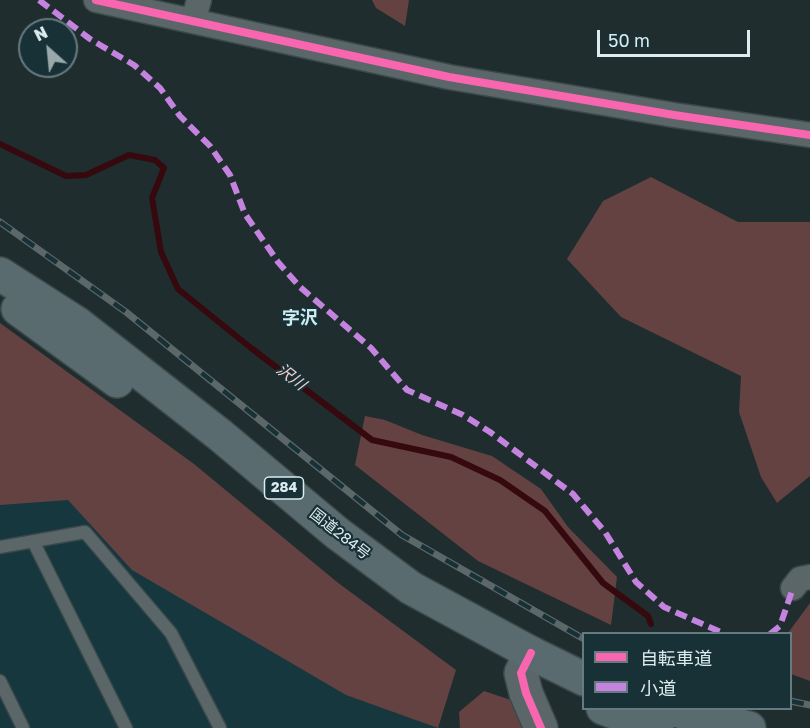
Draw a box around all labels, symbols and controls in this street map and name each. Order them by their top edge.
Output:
north arrow [18,18,78,78]
scale bar [600,18,753,56]
text: N [31,22,51,45]
text: 50 m [608,29,650,51]
district label: 字沢 [282,307,318,329]
water label: 沢川 [272,360,310,394]
road number: 284 [264,477,304,499]
street label: 国道284号 [306,505,374,563]
legend [582,632,792,710]
text: 自転車道 [640,647,712,669]
text: 小道 [640,677,676,699]

